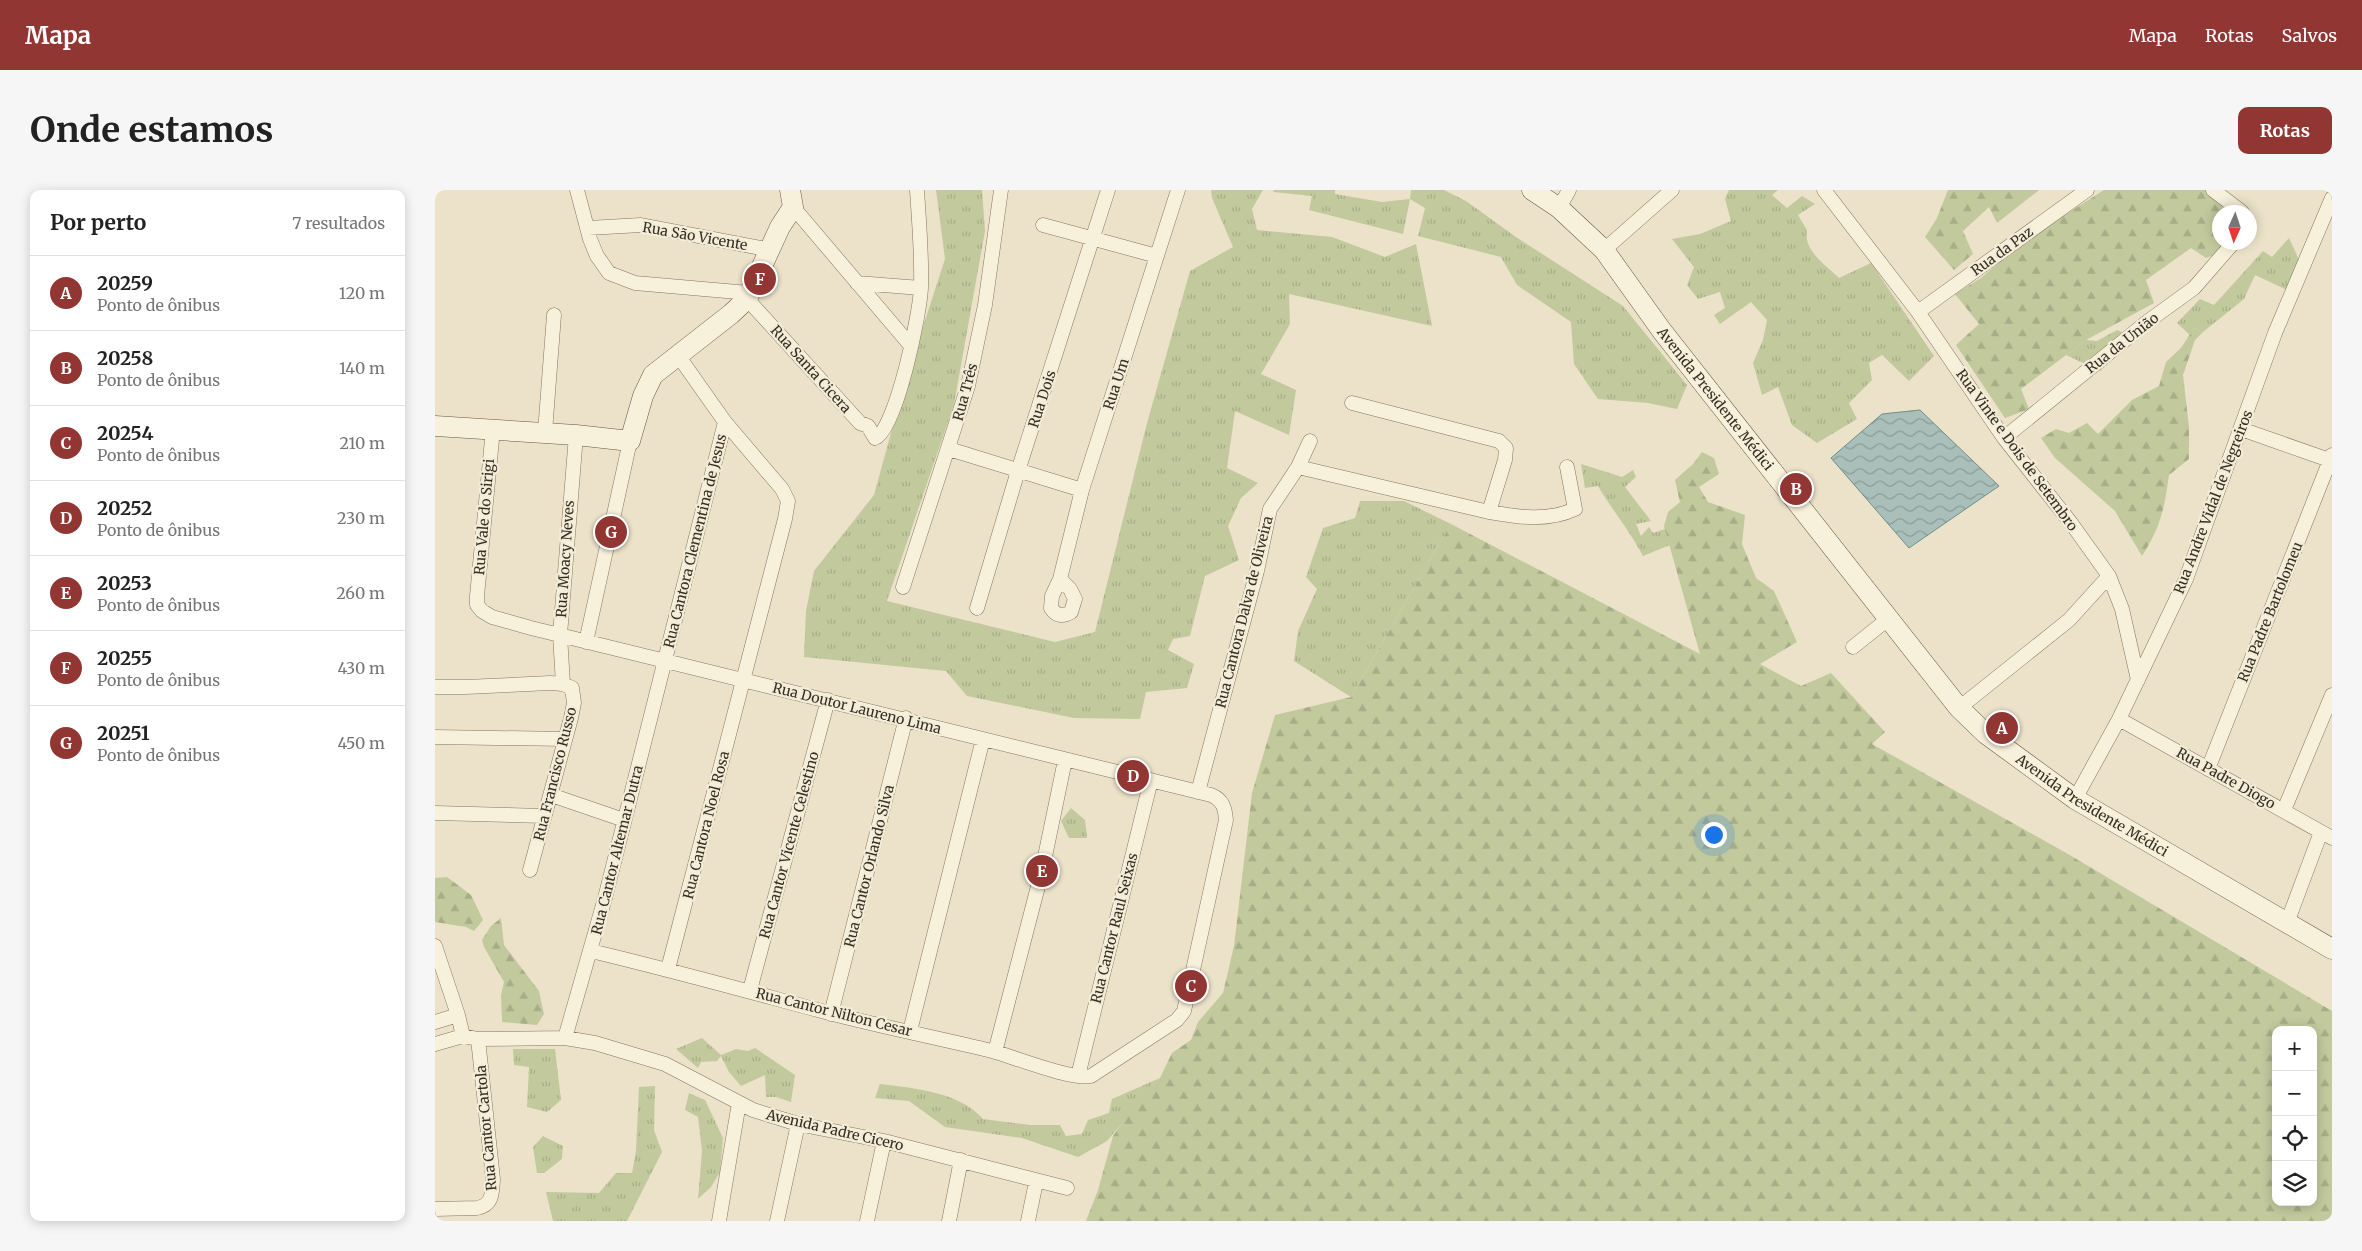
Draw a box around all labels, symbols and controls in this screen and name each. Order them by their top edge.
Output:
text: Mapa [25,20,91,51]
text: Mapa [2129,24,2177,47]
text: Rotas [2205,24,2254,47]
text: Salvos [2282,24,2337,47]
button: Rotas [2238,107,2332,154]
text: Onde estamos [30,108,273,152]
north arrow [2212,205,2257,250]
text: Por perto [50,209,146,236]
text: 7 resultados [292,213,385,233]
street label: Rua São Vicente [641,218,749,254]
street label: Rua da Paz [1967,222,2037,280]
pin: F [744,260,776,298]
text: 20259 [97,271,153,295]
text: A [60,283,72,303]
text: 120 m [339,283,385,303]
text: Ponto de ônibus [97,295,220,315]
street label: Rua da União [2082,309,2162,377]
street label: Rua Santa Cicera [767,321,855,417]
street label: Avenida Presidente Médici [1653,323,1778,474]
text: 20258 [97,346,153,370]
street label: Rua Um [1099,356,1133,412]
text: B [60,358,72,378]
text: 140 m [339,358,385,378]
street label: Rua Três [949,361,981,423]
street label: Rua Vinte e Dois de Setembro [1952,366,2082,534]
street label: Rua Dois [1024,368,1060,430]
text: Ponto de ônibus [97,370,220,390]
street label: Rua Andre Vidal de Negreiros [2170,407,2256,596]
text: 20254 [97,421,154,445]
street label: Rua Cantora Clementina de Jesus [660,432,730,650]
text: C [61,433,71,453]
text: 210 m [340,433,385,453]
text: Ponto de ônibus [97,445,220,465]
street label: Rua Vale do Sirigi [470,458,498,576]
pin: B [1780,470,1812,508]
text: 20252 [97,496,152,520]
street label: Rua Moacy Neves [552,500,578,618]
text: D [60,508,72,528]
text: 230 m [337,508,385,528]
pin: G [595,513,627,551]
street label: Rua Cantora Dalva de Oliveira [1211,514,1277,710]
text: Ponto de ônibus [97,520,220,540]
street label: Rua Padre Bartolomeu [2234,539,2306,685]
text: 20253 [97,571,152,595]
text: E [61,583,71,603]
text: 260 m [336,583,385,603]
text: Ponto de ônibus [97,595,220,615]
text: 20255 [97,646,152,670]
text: F [61,658,71,678]
text: 430 m [338,658,385,678]
text: Ponto de ônibus [97,670,220,690]
street label: Rua Doutor Laureno Lima [771,678,944,738]
street label: Rua Francisco Russo [530,705,580,843]
pin: A [1986,709,2018,747]
text: 20251 [97,721,150,745]
text: G [60,733,72,753]
text: 450 m [337,733,385,753]
street label: Rua Padre Diogo [2173,743,2279,813]
text: Ponto de ônibus [97,745,220,765]
street label: Rua Cantora Noel Rosa [679,749,733,901]
street label: Rua Cantor Vicente Celestino [755,749,823,941]
street label: Avenida Presidente Médici [2012,749,2172,861]
pin: D [1117,757,1149,795]
street label: Rua Cantor Altemar Dutra [587,763,647,937]
street label: Rua Cantor Orlando Silva [840,782,898,949]
your location [1701,822,1727,848]
street label: Rua Cantor Raul Seixas [1087,851,1141,1005]
pin: E [1026,852,1058,890]
pin: C [1175,967,1207,1005]
street label: Rua Cantor Nilton Cesar [754,984,914,1040]
map controls [2272,1026,2317,1206]
button: + [2272,1026,2317,1071]
street label: Rua Cantor Cartola [472,1064,500,1192]
button: − [2272,1071,2317,1116]
street label: Avenida Padre Cicero [764,1105,905,1155]
button: locate [2272,1116,2317,1161]
button: layers [2272,1161,2317,1206]

